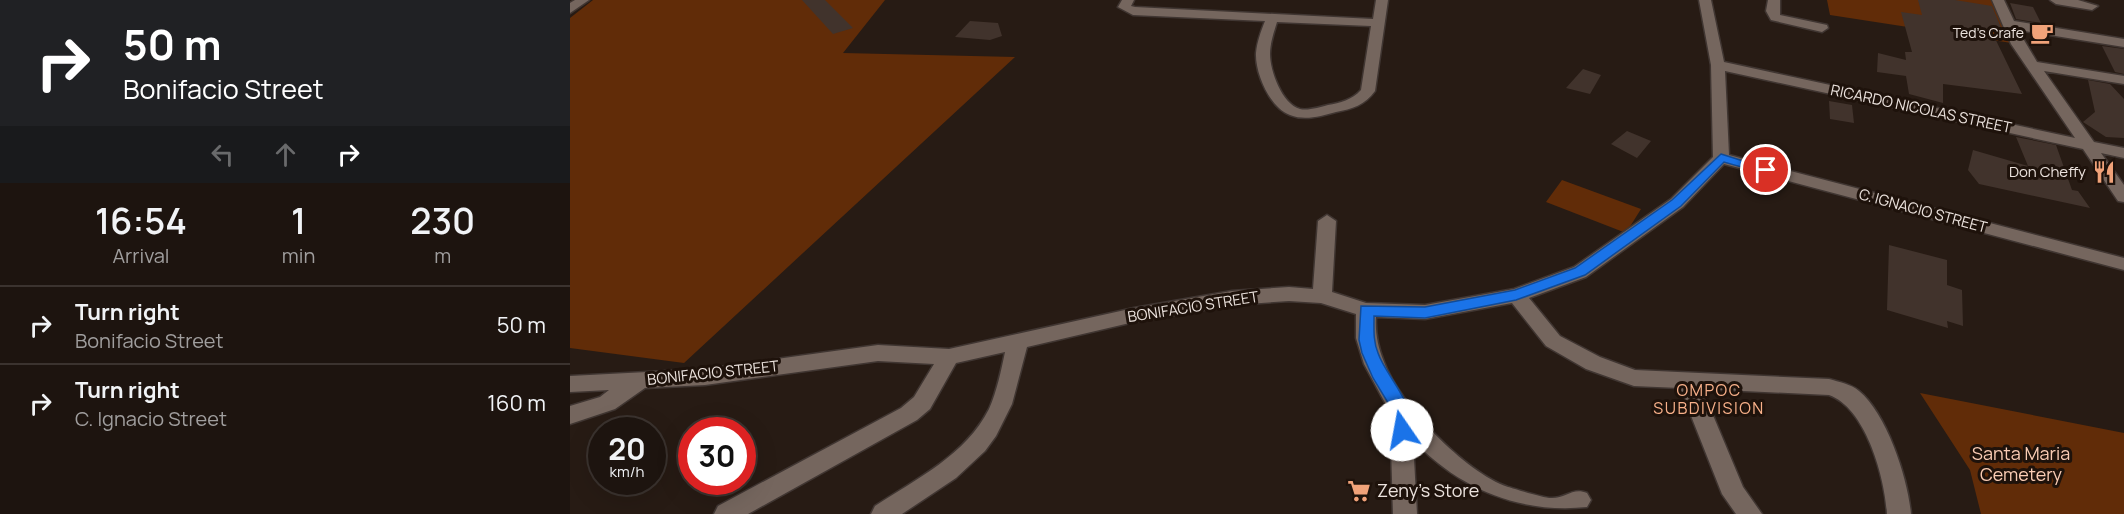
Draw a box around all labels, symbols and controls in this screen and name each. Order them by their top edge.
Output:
text: 50 m [123,15,221,73]
cafe icon: Ted's Crafe [2029,20,2055,46]
place label: Ted's Crafe [1953,23,2024,42]
icon: right [24,24,102,102]
text: Bonifacio Street [123,70,324,107]
street label: RICARDO NICOLAS STREET [1829,79,2014,138]
icon: left [206,138,239,171]
icon: ahead [269,138,302,171]
icon: right [332,138,365,171]
pin [1740,144,1791,195]
icon: arrive [1749,153,1782,186]
restaurant icon: Don Cheffy [2091,159,2117,185]
place label: Don Cheffy [2009,161,2086,182]
street label: C. IGNACIO STREET [1857,183,1990,238]
text: 16:54 [95,196,187,245]
text: 1 [291,196,306,245]
text: 230 [410,196,475,245]
text: Arrival [112,242,169,269]
text: min [282,242,315,269]
text: m [434,242,451,269]
street label: BONIFACIO STREET [1126,286,1260,327]
text: Turn right [75,297,180,327]
icon: right [24,309,57,342]
text: 50 m [497,310,546,340]
text: Bonifacio Street [75,327,224,354]
street label: BONIFACIO STREET [646,355,780,390]
text: Turn right [75,375,180,405]
district label: OMPOC SUBDIVISION [1653,379,1765,419]
icon: right [24,387,57,420]
text: 160 m [487,388,546,418]
position arrow [1370,398,1434,462]
text: C. Ignacio Street [75,405,227,432]
speed limit sign: 30 [678,417,756,495]
text: 20 [608,428,646,469]
park label: Santa Maria Cemetery [1972,441,2070,486]
text: km/h [610,461,644,482]
supermarket icon: Zeny's Store [1346,478,1372,504]
place label: Zeny's Store [1377,478,1479,502]

